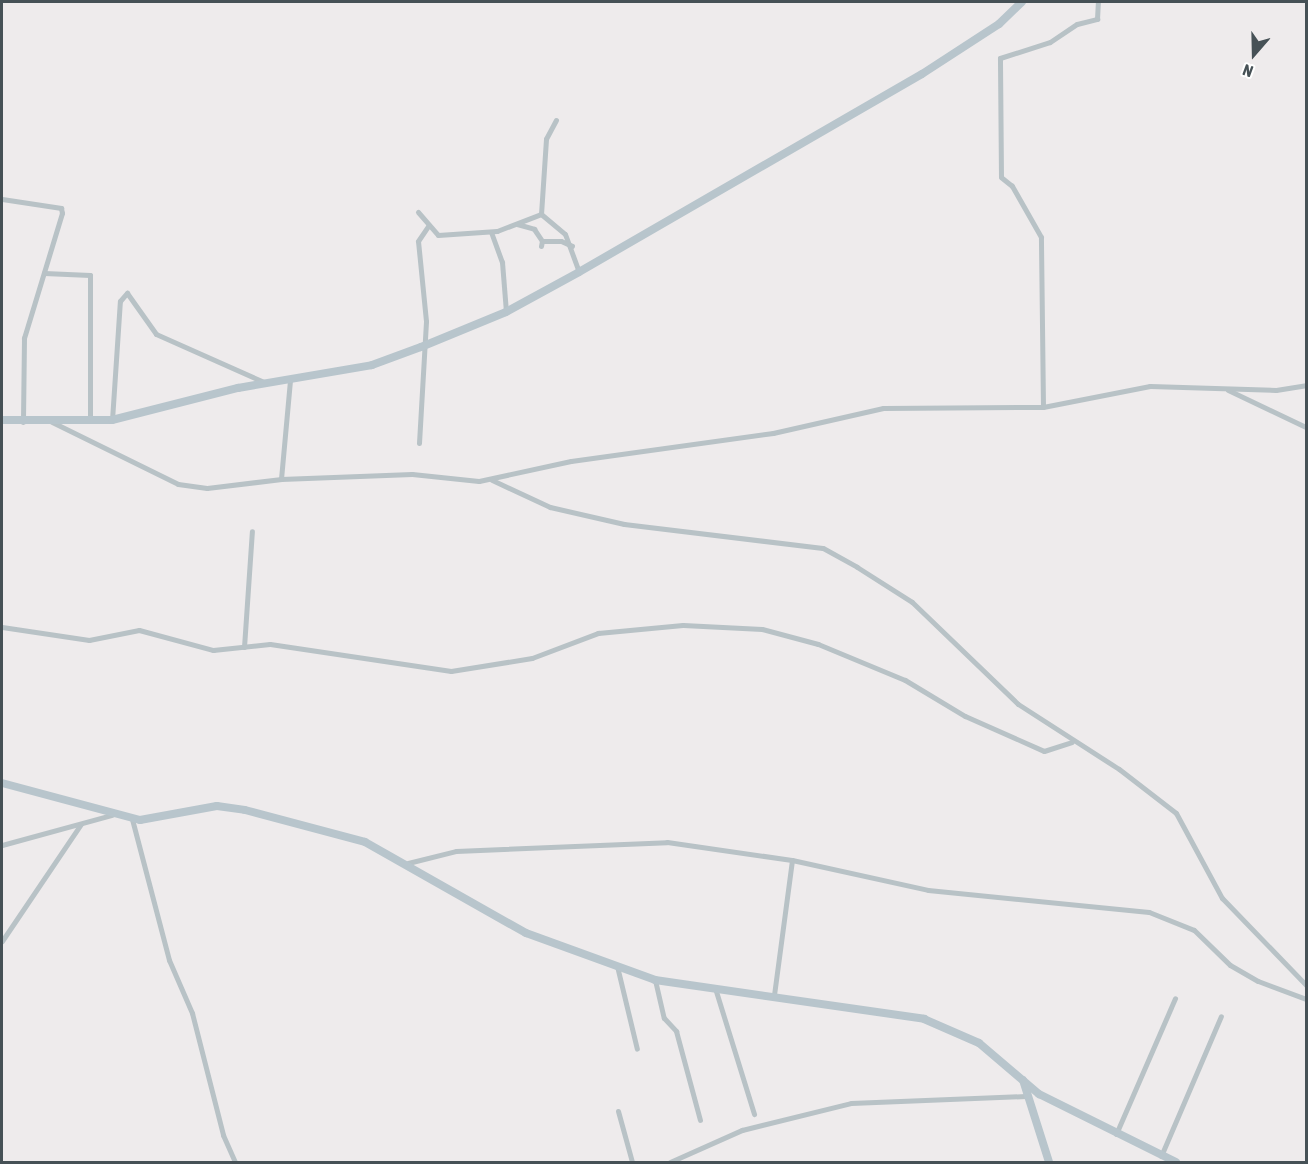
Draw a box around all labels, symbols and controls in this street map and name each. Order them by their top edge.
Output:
north arrow [1224,24,1284,84]
text: N [1240,61,1255,81]

